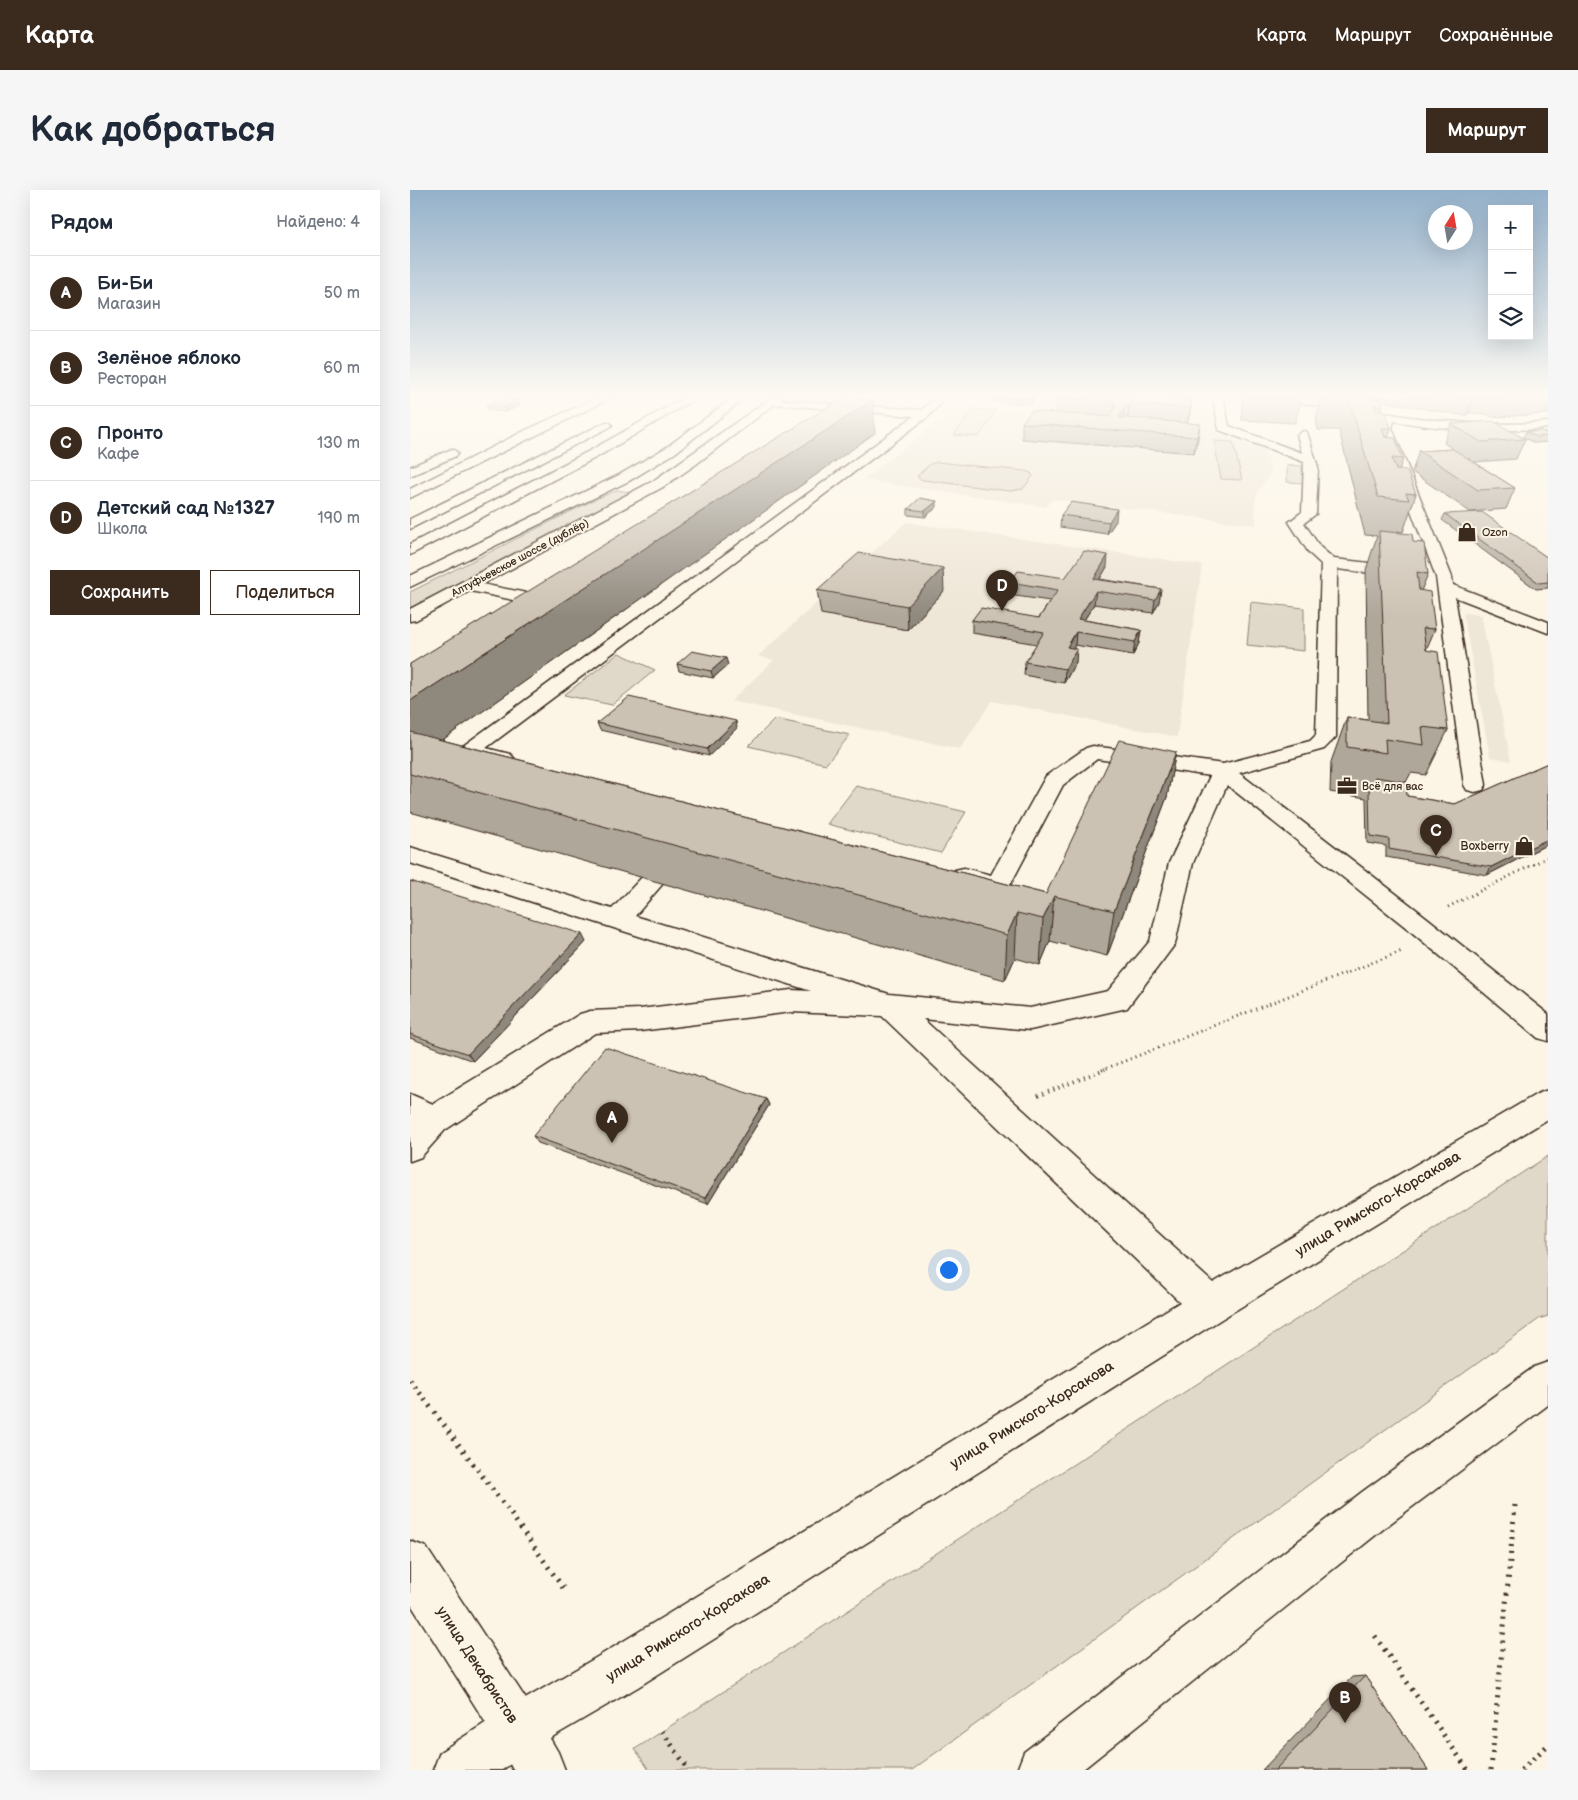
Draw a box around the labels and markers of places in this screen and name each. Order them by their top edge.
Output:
shop icon: Ozon [1456,521,1478,543]
place label: Ozon [1482,526,1508,539]
pin: D [986,570,1018,611]
office icon: Всё для вас [1336,775,1358,797]
place label: Всё для вас [1362,780,1424,793]
pin: C [1420,815,1452,856]
shop icon: Boxberry [1513,835,1535,857]
place label: Boxberry [1460,839,1510,854]
pin: A [596,1102,628,1143]
pin: B [1329,1682,1361,1723]

